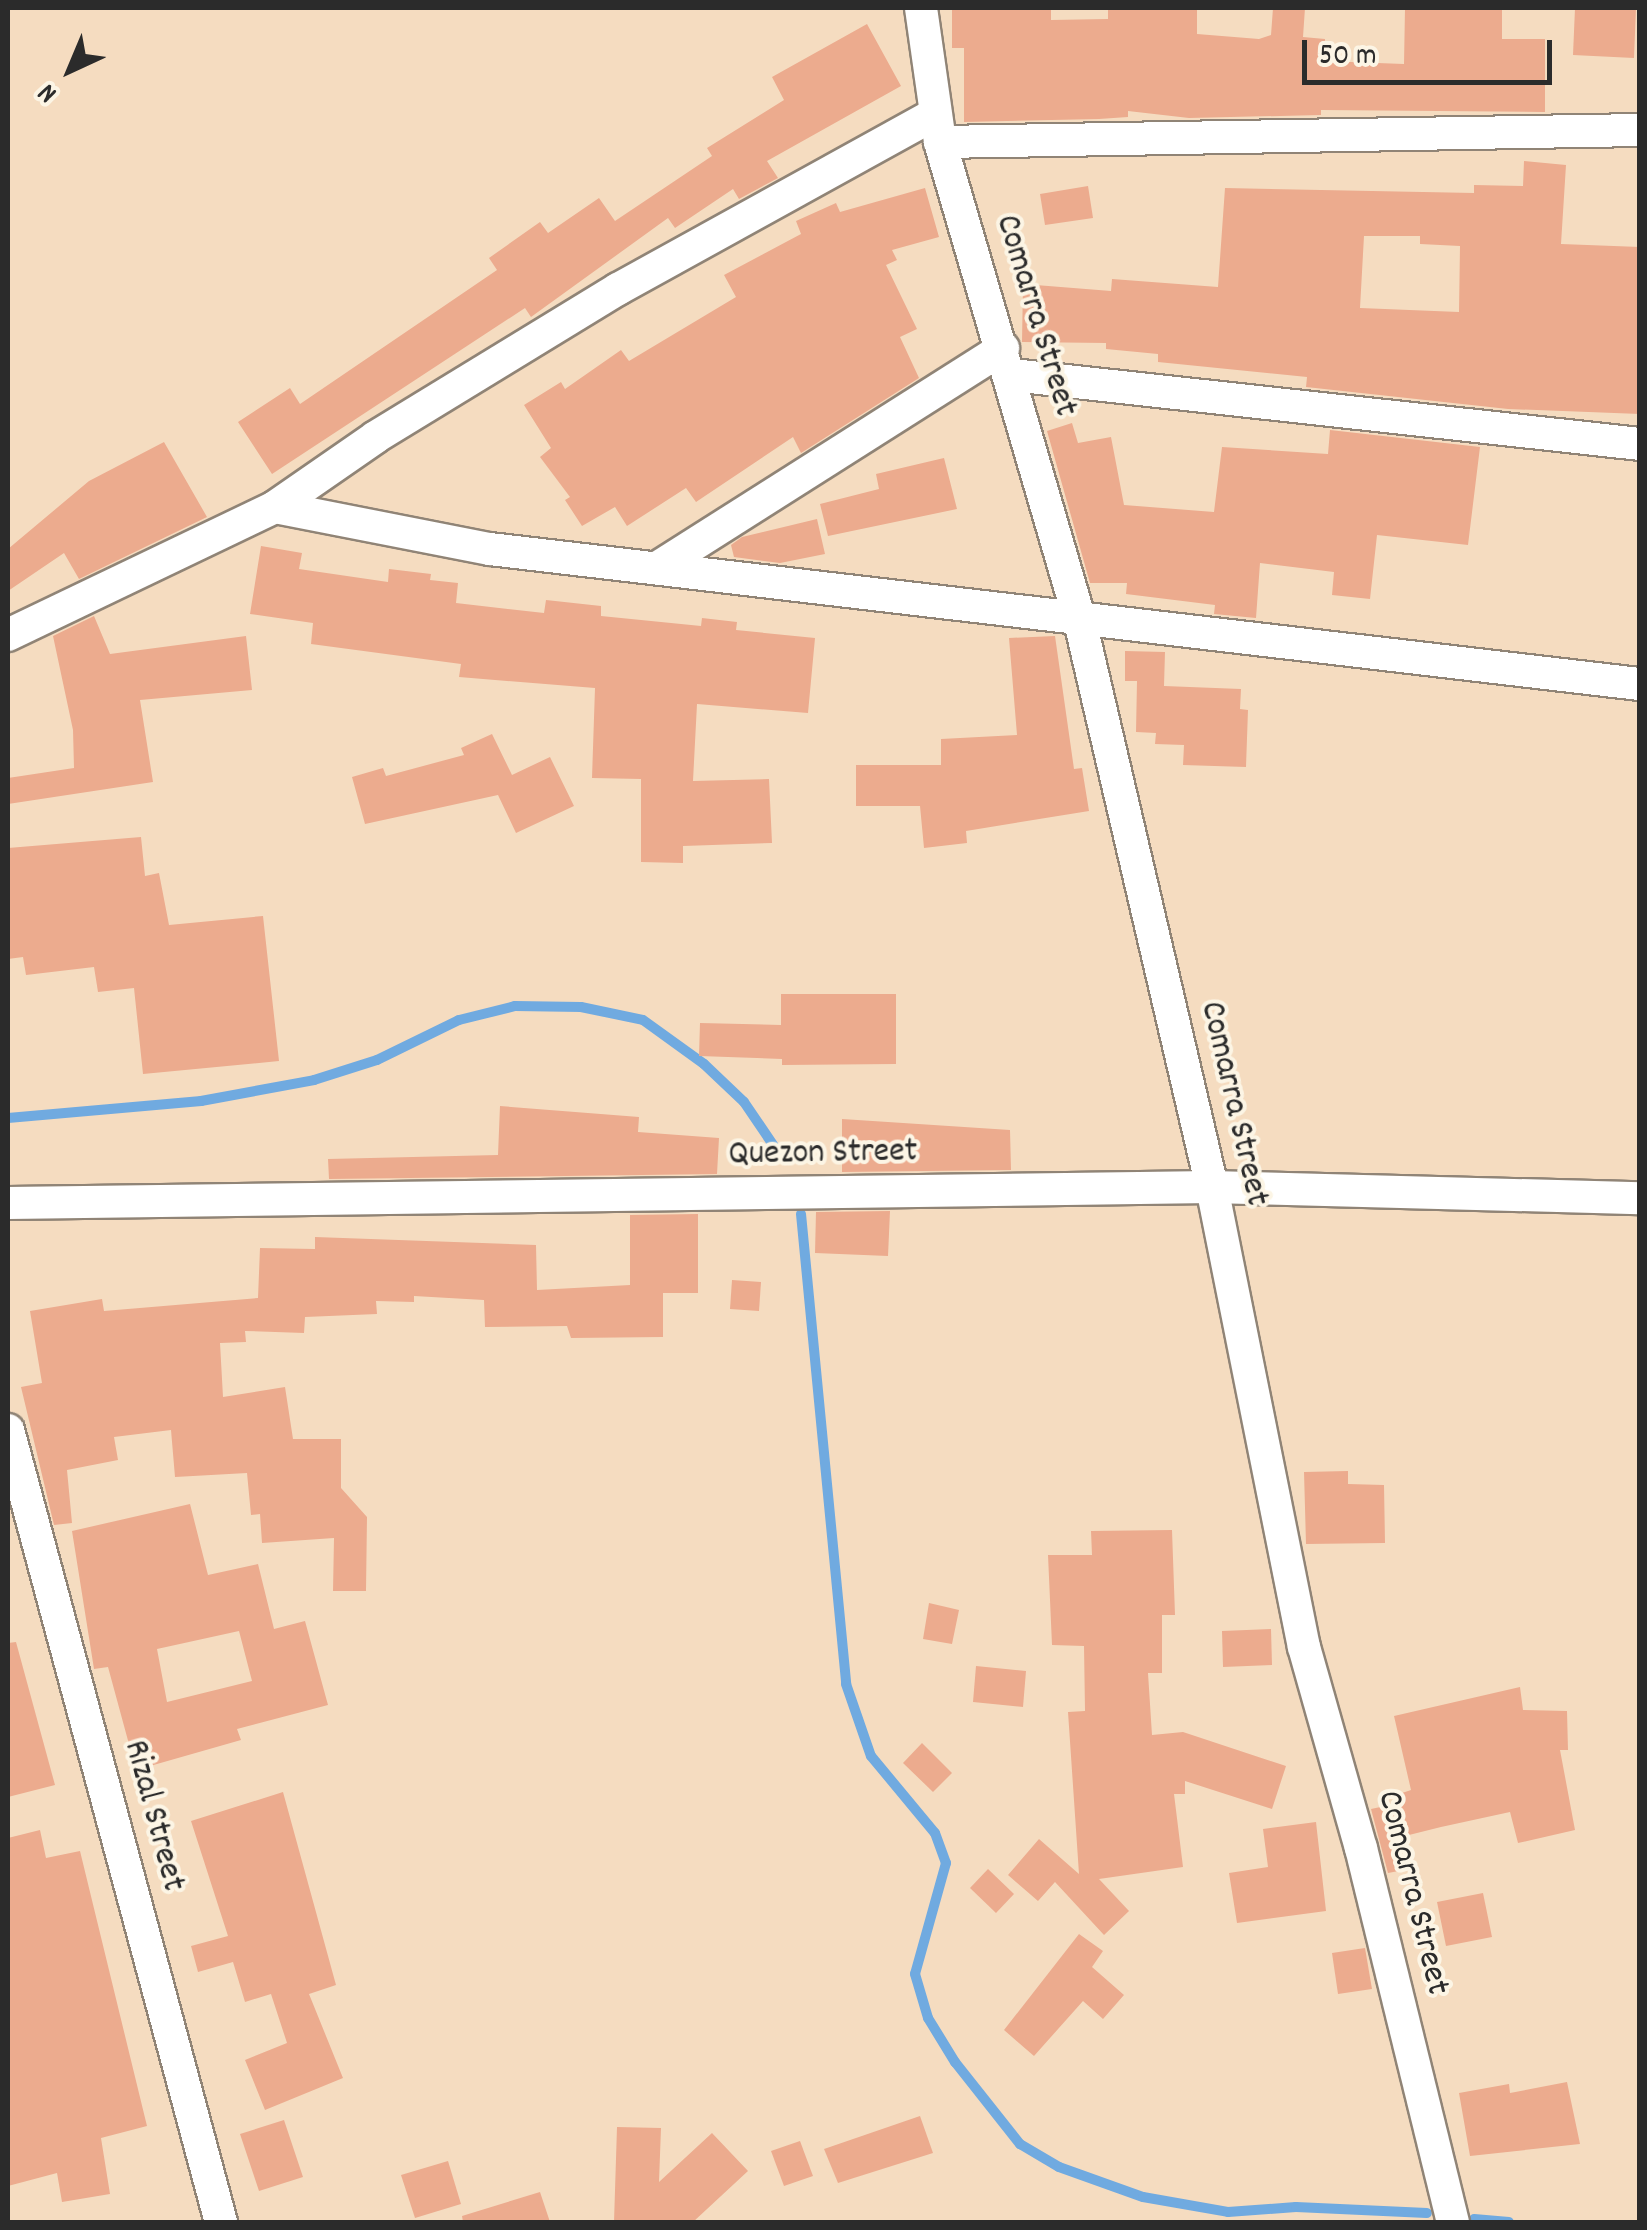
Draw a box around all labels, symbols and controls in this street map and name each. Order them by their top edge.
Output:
north arrow [20,20,120,120]
scale bar [1307,20,1557,82]
text: 50 m [1319,36,1377,79]
text: N [30,72,68,111]
street label: Comarra Street [984,210,1086,422]
street label: Comarra Street [1189,998,1277,1210]
street label: Quezon Street [728,1131,918,1177]
street label: Rizal Street [113,1736,193,1896]
street label: Comarra Street [1366,1787,1458,1999]

